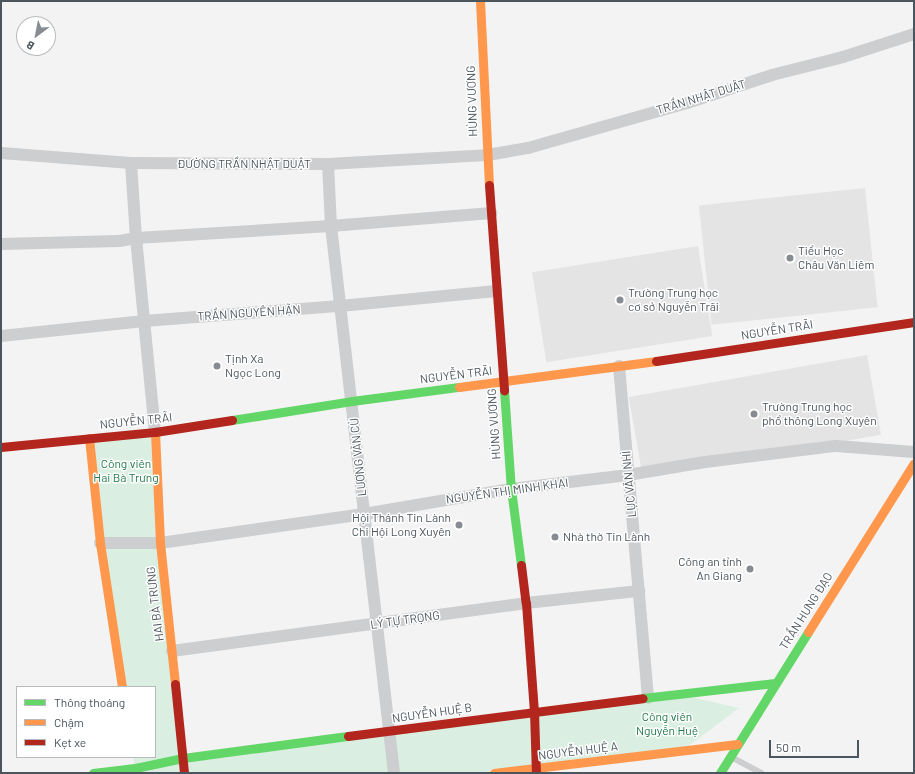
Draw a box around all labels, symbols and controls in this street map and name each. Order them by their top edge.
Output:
north arrow [16,16,56,56]
text: B [24,38,36,53]
street label: HÙNG VƯƠNG [464,65,480,137]
street label: TRẦN NHẬT DUẬT [655,77,747,117]
street label: ĐƯỜNG TRẦN NHẬT DUẬT [177,157,311,171]
place label: Tiểu Học Châu Văn Liêm [798,244,874,272]
marker: Tiểu Học Châu Văn Liêm [785,253,795,263]
place label: Trường Trung học cơ sở Nguyễn Trãi [628,286,719,314]
marker: Trường Trung học cơ sở Nguyễn Trãi [615,295,625,305]
street label: TRẦN NGUYÊN HÃN [197,302,301,324]
street label: NGUYỄN TRÃI [740,317,814,343]
place label: Tịnh Xa Ngọc Long [225,352,281,380]
marker: Tịnh Xa Ngọc Long [212,361,222,371]
street label: NGUYỄN TRÃI [419,363,493,387]
street label: HÙNG VƯƠNG [484,388,504,460]
place label: Trường Trung học phổ thông Long Xuyên [762,400,877,428]
marker: Trường Trung học phổ thông Long Xuyên [749,409,759,419]
street label: NGUYỄN TRÃI [99,410,173,432]
street label: LƯƠNG VÃN CÙ [347,417,369,497]
street label: LỤC VĂN NHÌ [619,450,639,518]
park label: Công viên Hai Bà Trưng [93,457,159,485]
street label: NGUYỄN THỊ MINH KHAI [445,475,569,507]
place label: Hội Thánh Tin Lành Chi Hội Long Xuyên [352,511,451,539]
marker: Hội Thánh Tin Lành Chi Hội Long Xuyên [454,520,464,530]
place label: Nhà thờ Tin Lành [563,530,650,544]
marker: Nhà thờ Tin Lành [550,532,560,542]
place label: Công an tỉnh An Giang [678,555,742,583]
marker: Công an tỉnh An Giang [745,564,755,574]
street label: HAI BÀ TRƯNG [143,566,167,642]
street label: TRẦN HƯNG ĐẠO [776,570,836,652]
street label: LÝ TỰ TRỌNG [369,608,441,632]
legend [16,686,156,758]
text: Thông thoáng [54,695,125,709]
street label: NGUYỄN HUỆ B [391,700,473,726]
park label: Công viên Nguyễn Huệ [636,710,698,738]
text: Chậm [54,715,84,729]
scale bar [771,732,861,758]
text: Kẹt xe [54,735,86,749]
street label: NGUYỄN HUỆ A [537,739,619,763]
text: 50 m [776,740,801,754]

